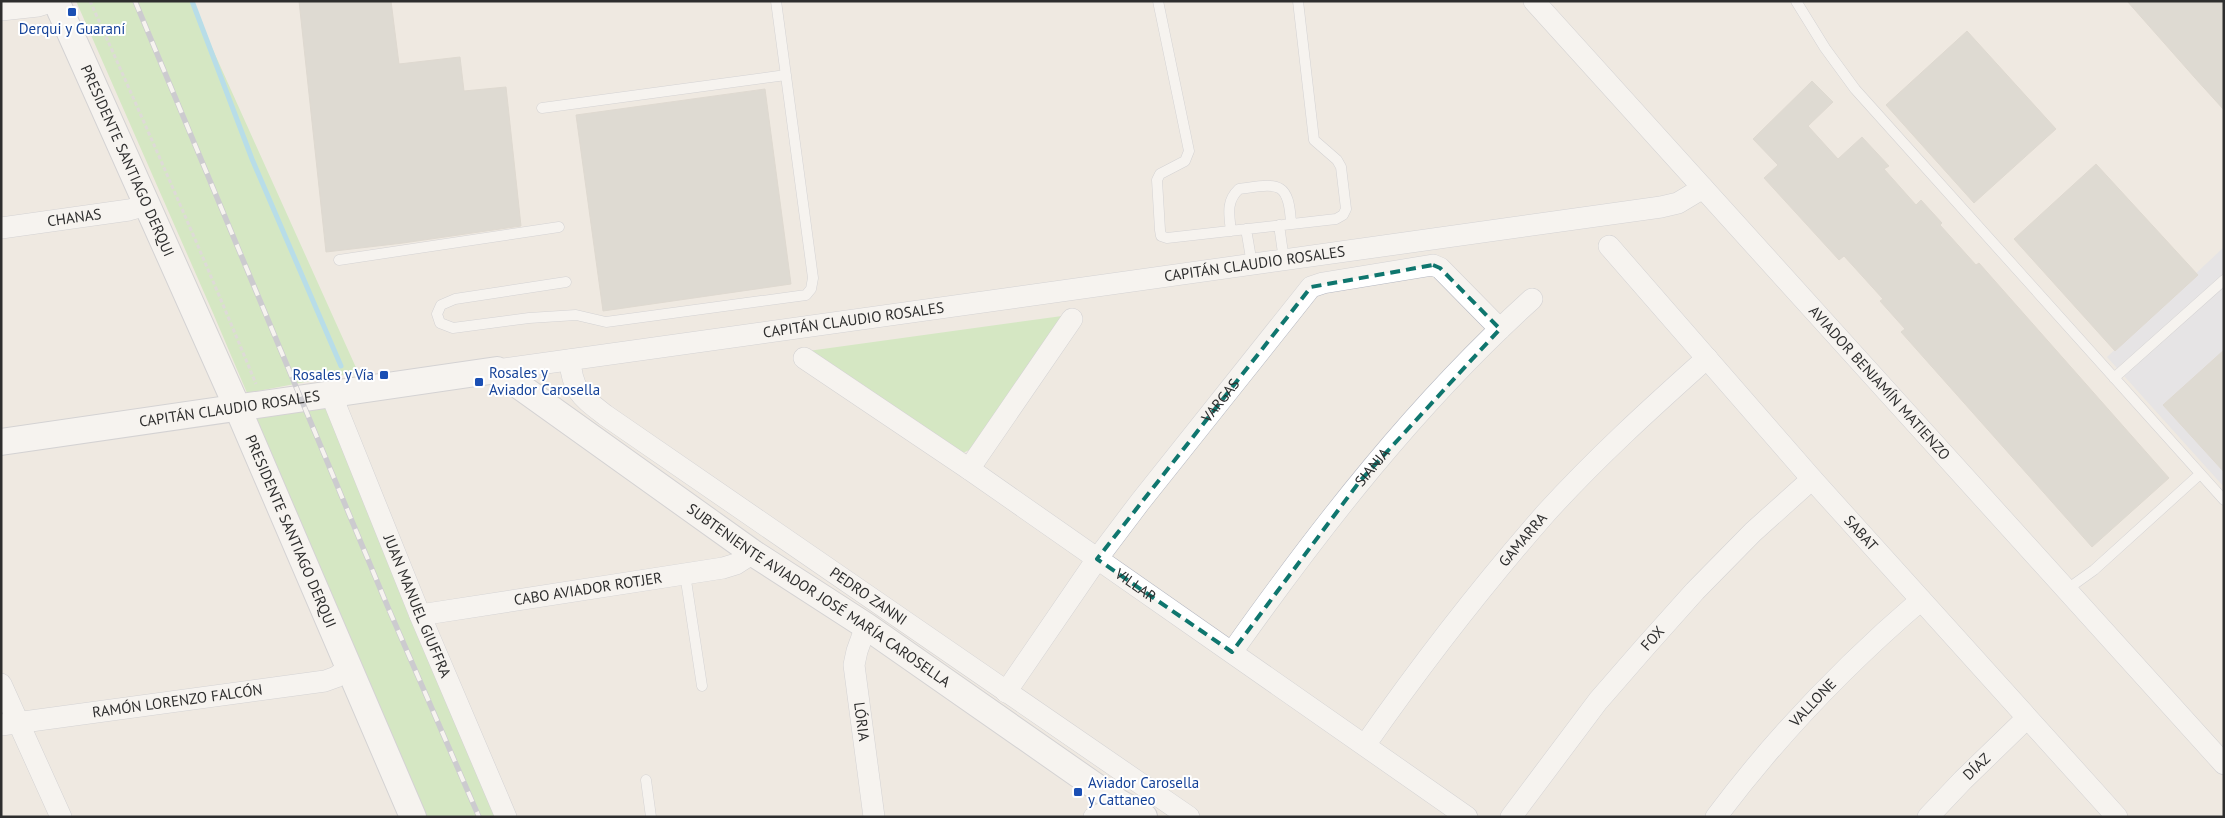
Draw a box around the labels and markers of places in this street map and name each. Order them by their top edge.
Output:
marker: Derqui y Guaraní [66,6,78,18]
place label: Derqui y Guaraní [19,19,125,38]
place label: Rosales y Aviador Carosella [489,363,600,399]
place label: Rosales y Vía [293,365,374,384]
marker: Rosales y Vía [378,369,390,381]
marker: Rosales y Aviador Carosella [473,376,485,388]
place label: Aviador Carosella y Cattaneo [1088,773,1199,809]
marker: Aviador Carosella y Cattaneo [1072,786,1084,798]

